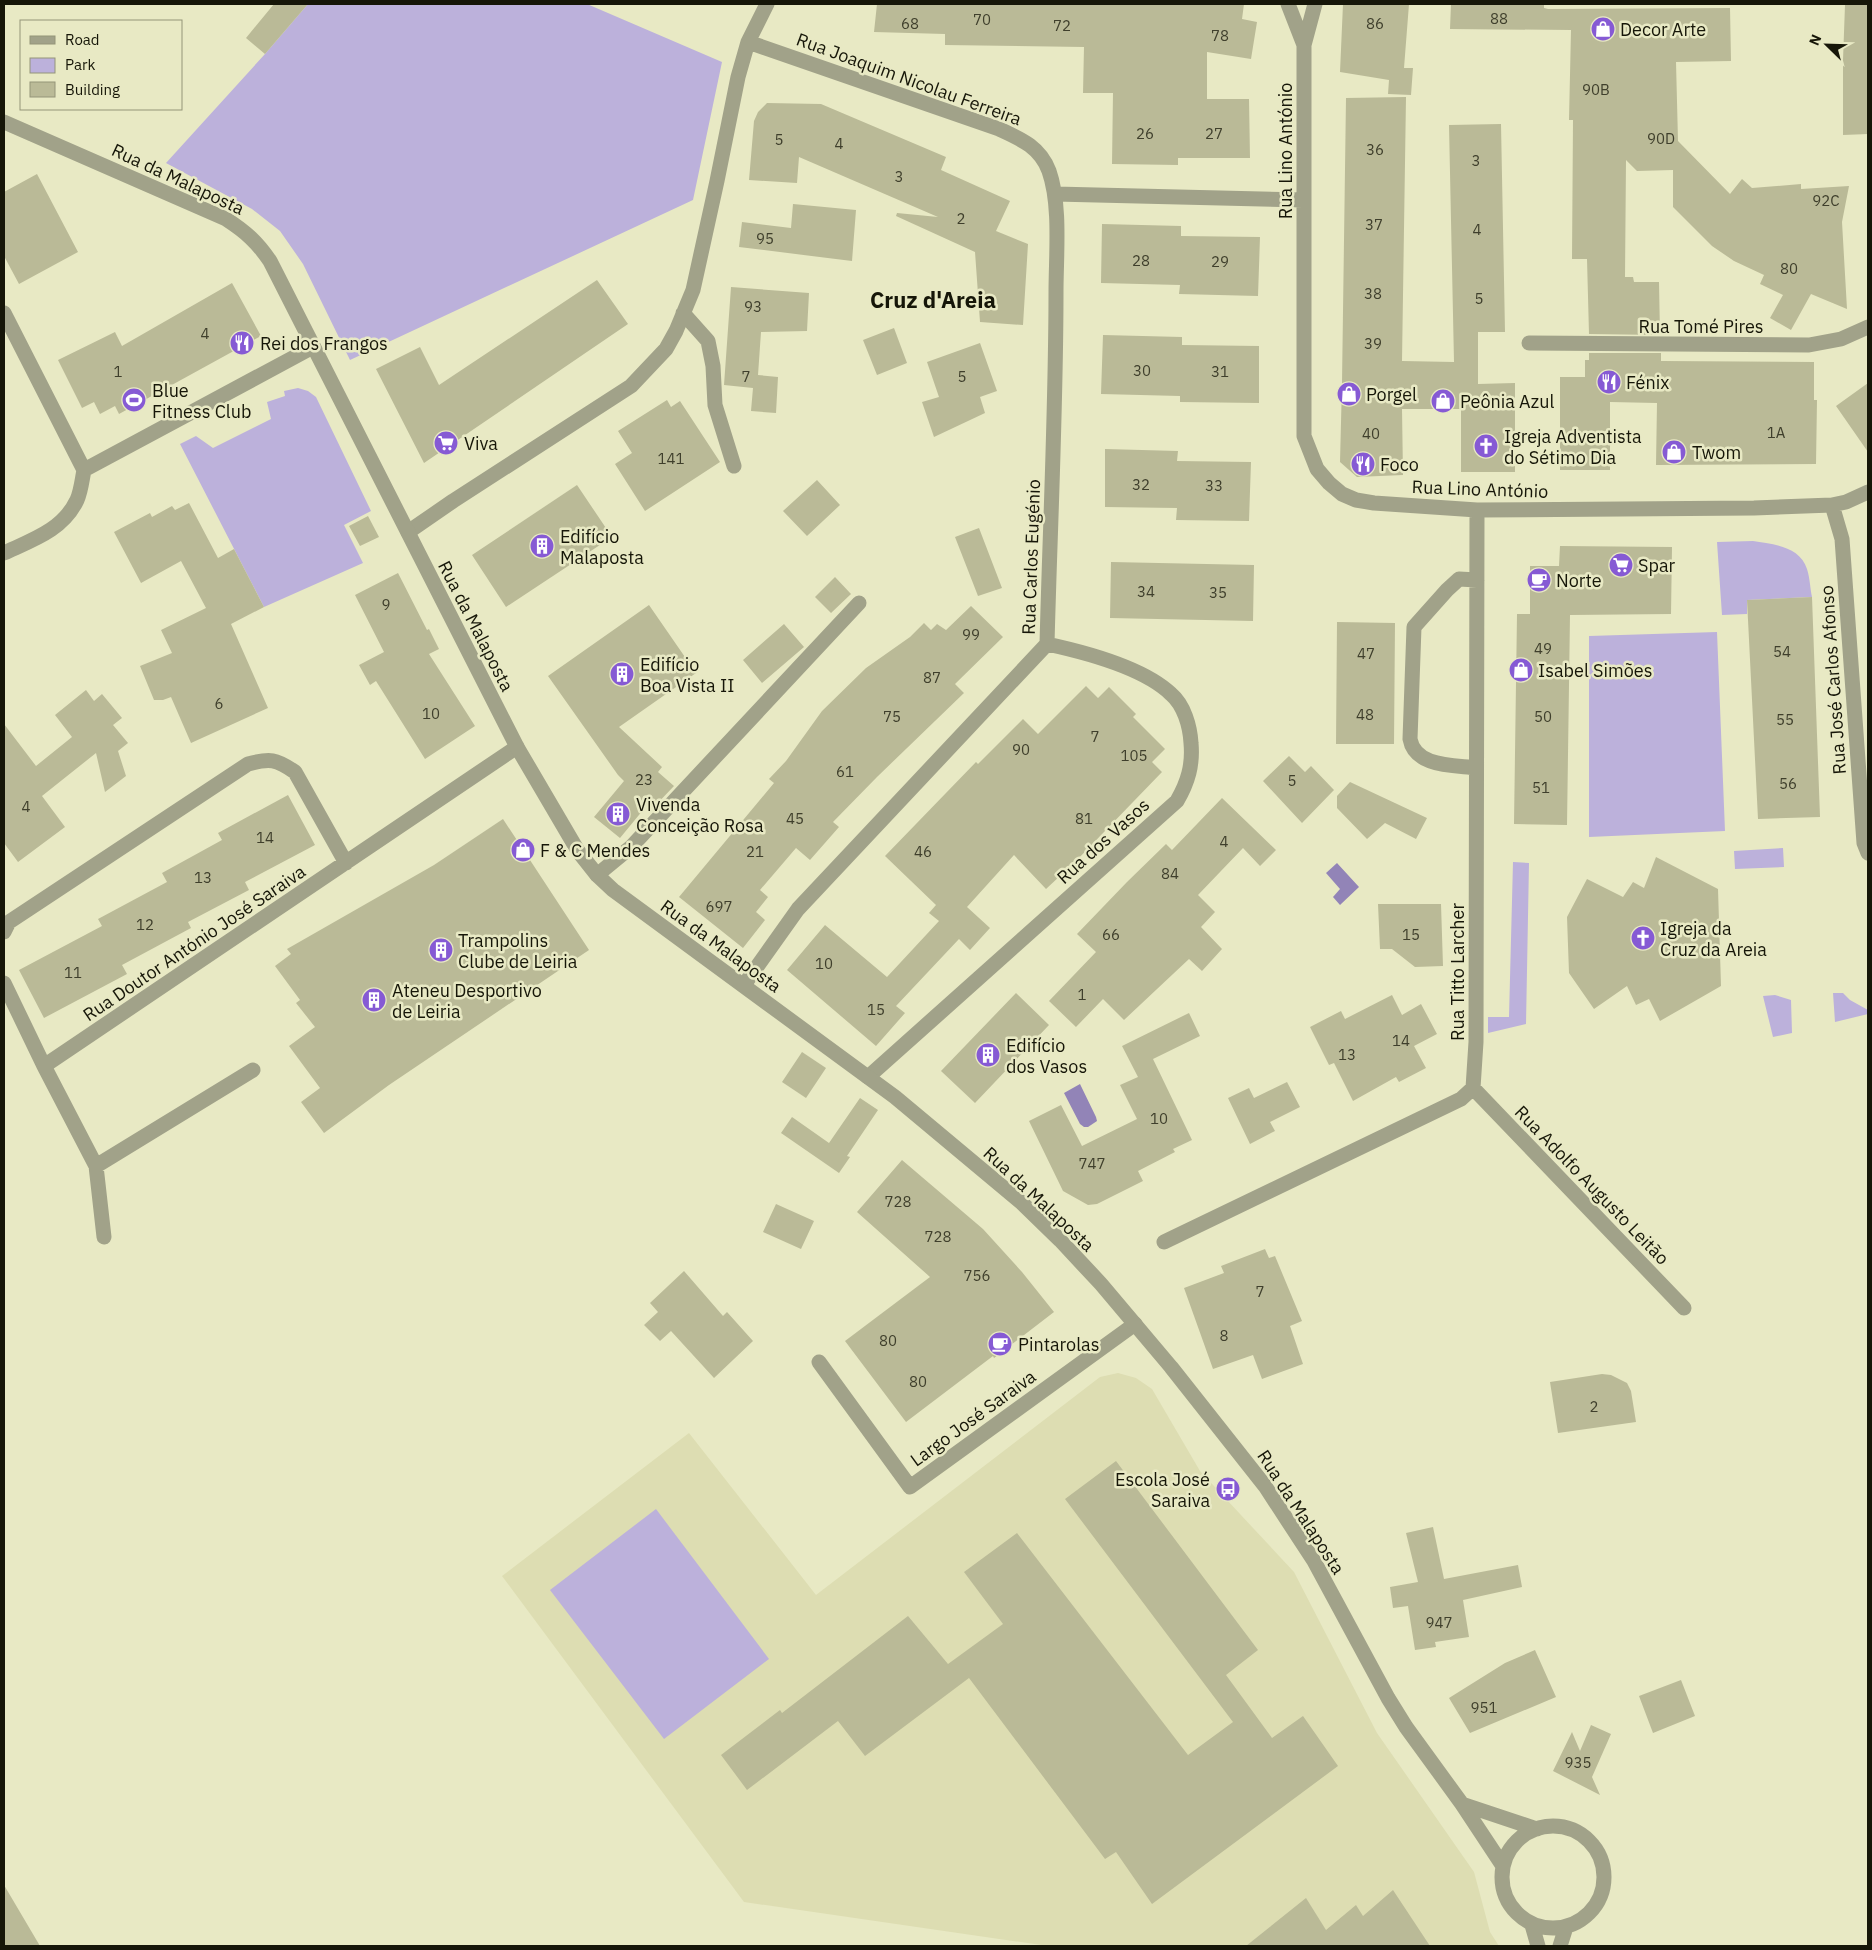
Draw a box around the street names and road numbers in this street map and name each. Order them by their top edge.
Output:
street label: Rua Joaquim Nicolau Ferreira [793,27,1025,131]
street label: Rua Lino António [1274,83,1297,219]
street label: Rua da Malaposta [108,138,248,220]
street label: Rua Tomé Pires [1638,315,1764,338]
street label: Rua Lino António [1411,475,1549,503]
street label: Rua Carlos Eugénio [1017,479,1045,635]
street label: Rua da Malaposta [433,557,519,696]
street label: Rua José Carlos Afonso [1815,585,1851,775]
street label: Rua dos Vasos [1052,793,1154,889]
street label: Rua Doutor António José Saraiva [78,860,310,1026]
street label: Rua da Malaposta [656,894,786,998]
street label: Rua Titto Larcher [1446,903,1469,1041]
street label: Rua Adolfo Augusto Leitão [1510,1101,1674,1269]
street label: Rua da Malaposta [979,1142,1100,1257]
street label: Largo José Saraiva [906,1364,1041,1471]
street label: Rua da Malaposta [1252,1445,1350,1579]

